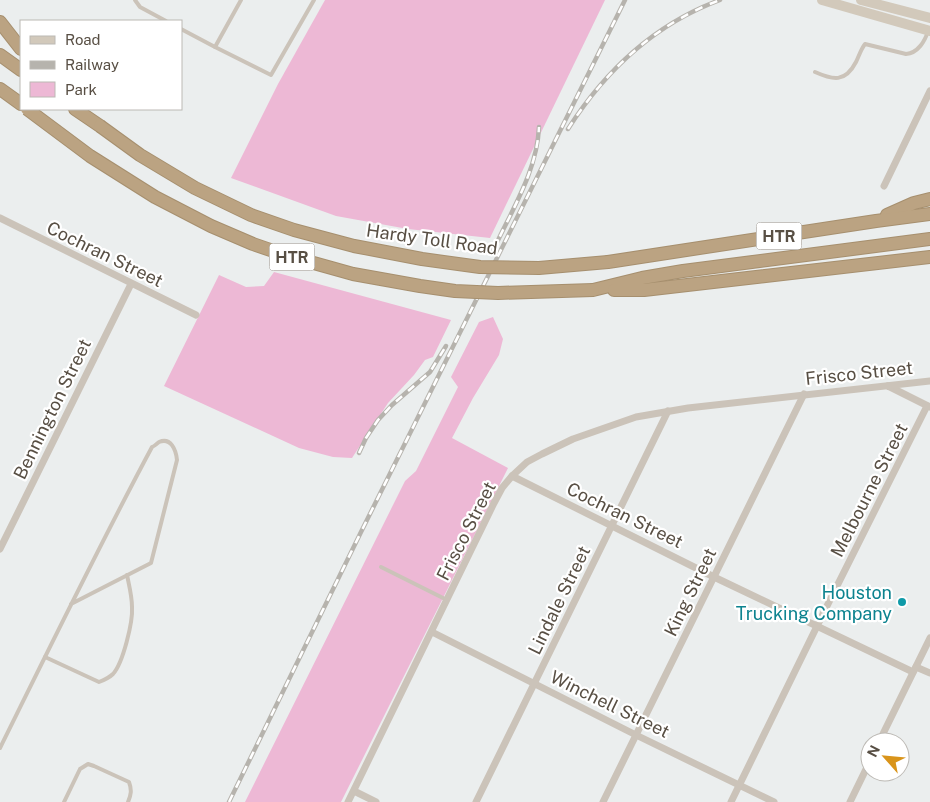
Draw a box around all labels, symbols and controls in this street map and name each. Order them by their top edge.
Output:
legend [20,20,182,110]
text: Road [65,31,101,48]
text: Railway [65,56,119,73]
text: Park [65,81,97,98]
street label: Cochran Street [44,217,166,291]
street label: Hardy Toll Road [365,219,499,259]
road number: HTR [756,222,802,250]
road number: HTR [270,243,314,270]
street label: Bennington Street [9,335,95,483]
street label: Frisco Street [804,357,914,389]
street label: Melbourne Street [826,420,912,560]
street label: Frisco Street [432,478,500,584]
street label: Cochran Street [564,478,686,552]
street label: Lindale Street [524,542,594,658]
street label: King Street [660,545,720,639]
place label: Houston Trucking Company [736,582,892,624]
marker: Houston Trucking Company [896,596,908,608]
street label: Winchell Street [547,666,673,742]
north arrow [860,732,910,782]
text: N [864,743,883,760]

